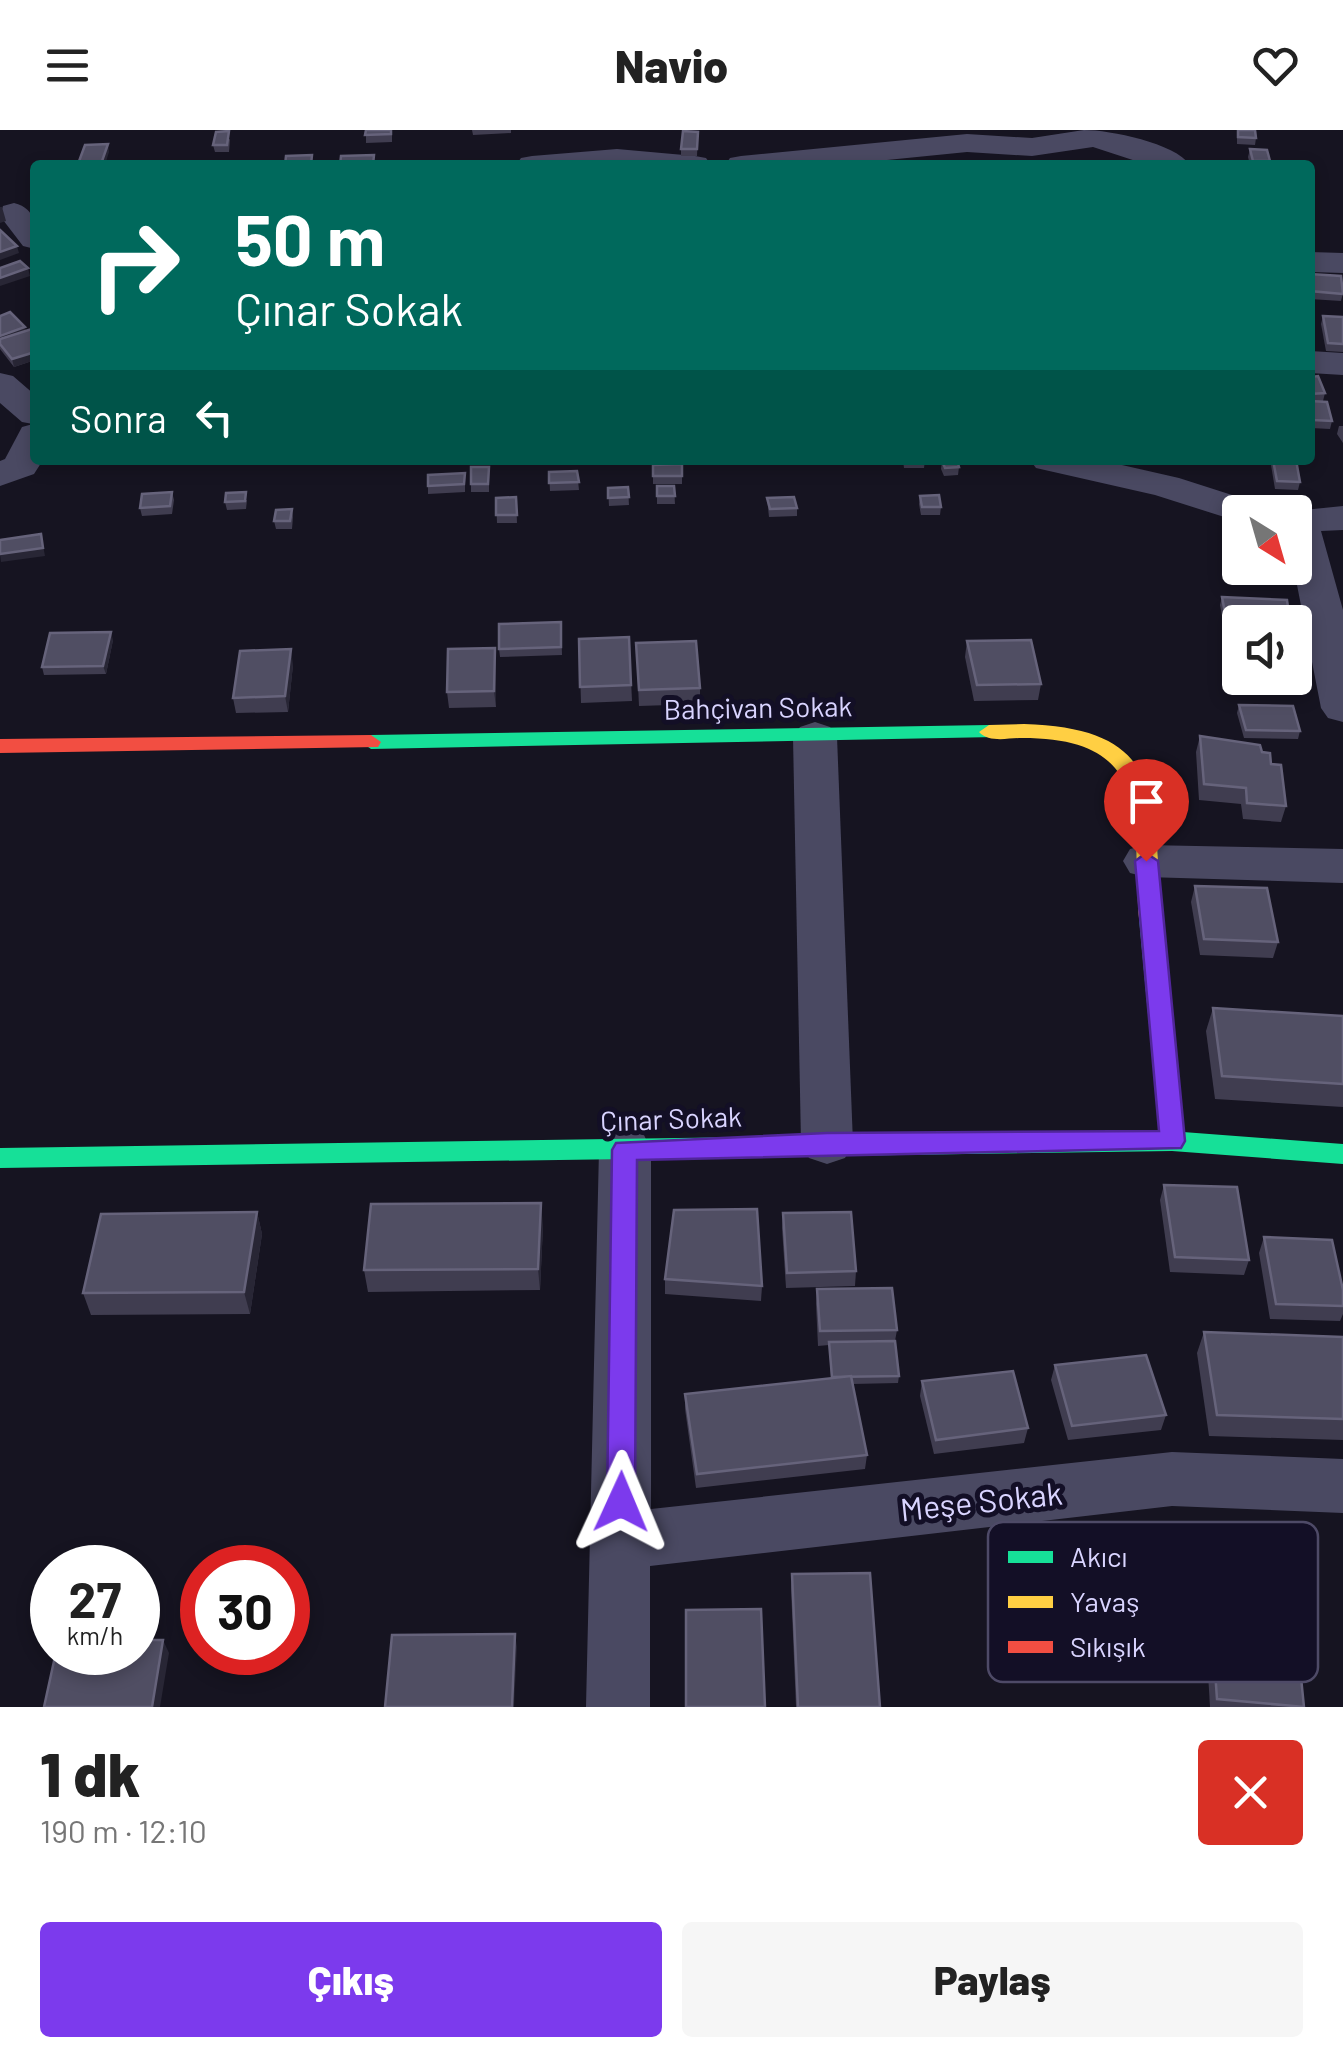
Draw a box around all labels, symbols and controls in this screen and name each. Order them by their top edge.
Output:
icon: menu [40,38,95,93]
text: Navio [615,38,728,92]
icon: heart [1248,38,1303,93]
text: 50 m [235,196,385,280]
icon: right [70,200,200,330]
text: Çınar Sokak [235,281,463,335]
icon: left [187,390,242,445]
text: Sonra [70,395,167,441]
north arrow [1222,495,1312,585]
map controls [1222,495,1312,695]
button: sound [1222,605,1312,695]
street label: Bahçivan Sokak [663,688,853,726]
pin [1104,759,1189,862]
icon: arrive [1119,774,1174,829]
street label: Çınar Sokak [600,1099,742,1137]
position arrow [569,1450,673,1554]
street label: Meşe Sokak [898,1473,1064,1527]
legend [988,1522,1318,1682]
text: Akıcı [1070,1539,1127,1573]
speed limit sign: 30 [180,1545,310,1675]
text: 27 [69,1568,121,1628]
text: Yavaş [1070,1584,1140,1618]
text: km/h [67,1620,123,1650]
text: Sıkışık [1070,1629,1146,1663]
text: 1 dk [40,1737,140,1809]
button: close [1198,1740,1303,1845]
text: 190 m · 12:10 [40,1811,207,1849]
button: Çıkış [40,1922,662,2037]
button: Paylaş [682,1922,1303,2037]

